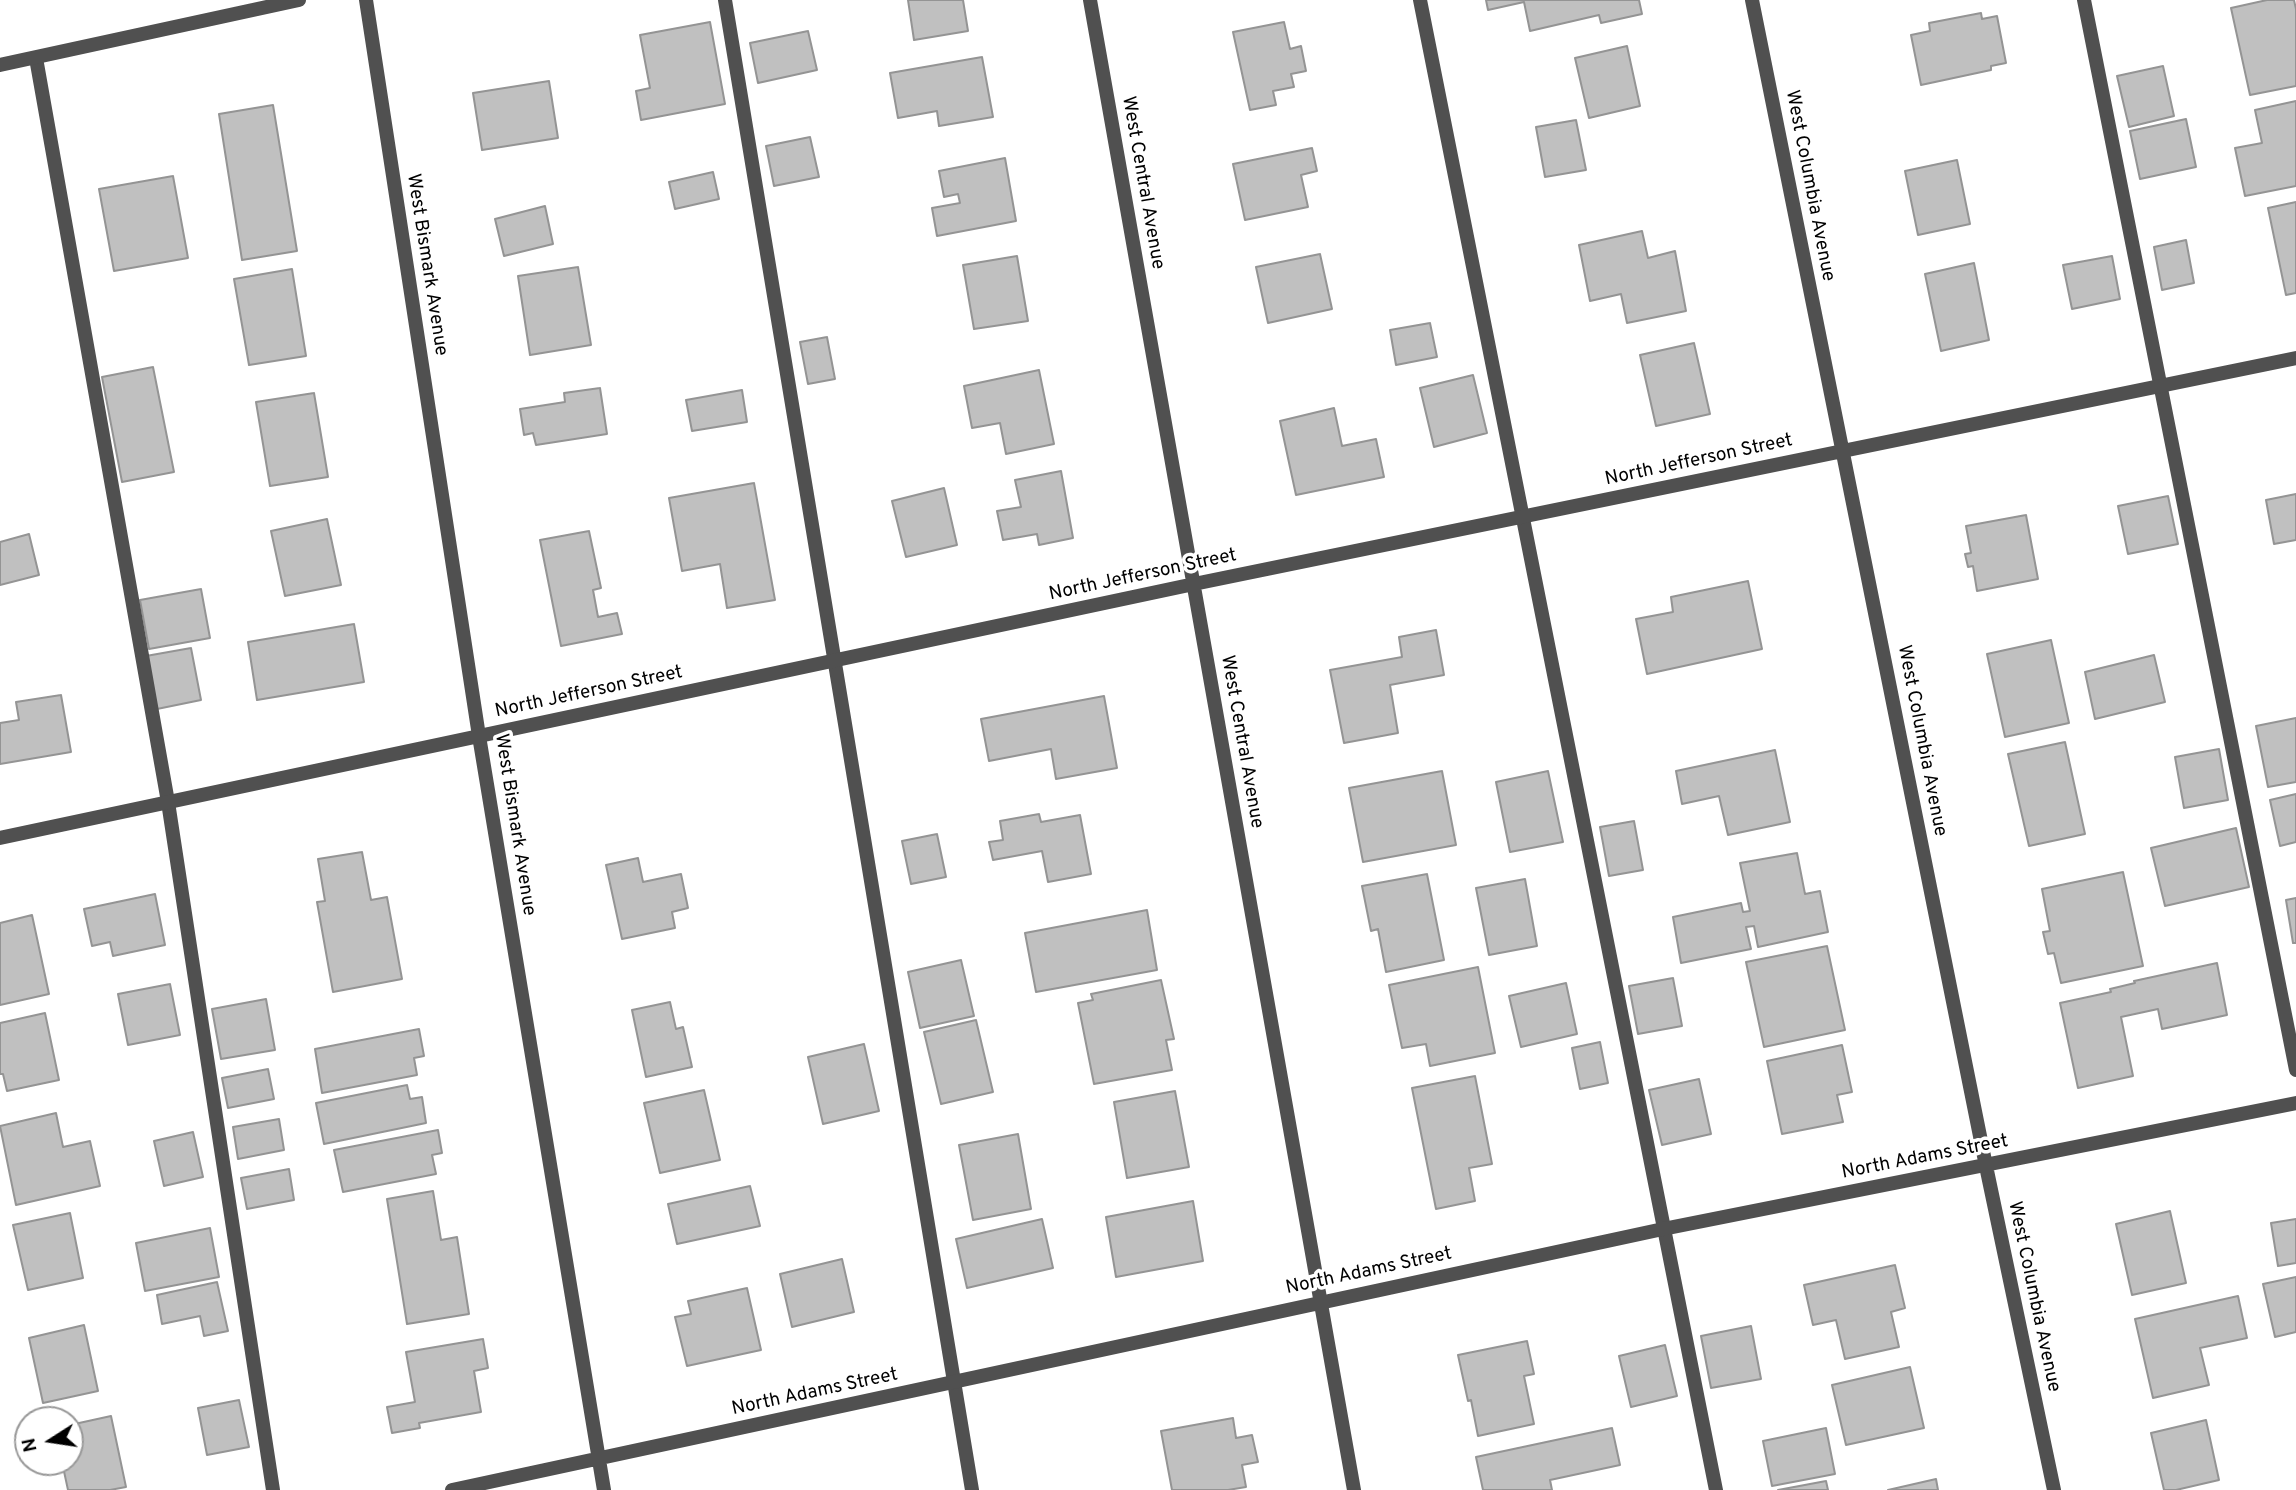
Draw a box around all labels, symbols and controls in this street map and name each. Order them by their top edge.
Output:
street label: West Columbia Avenue [1779,88,1839,284]
street label: West Central Avenue [1116,95,1168,271]
street label: West Bismark Avenue [400,172,452,358]
street label: North Jefferson Street [1603,430,1795,492]
street label: North Jefferson Street [1047,545,1239,607]
street label: West Columbia Avenue [1891,643,1951,839]
street label: West Central Avenue [1215,654,1267,830]
street label: North Jefferson Street [493,662,685,724]
street label: West Bismark Avenue [488,732,540,918]
street label: North Adams Street [1840,1131,2010,1185]
street label: West Columbia Avenue [2002,1200,2064,1394]
street label: North Adams Street [1284,1243,1454,1301]
street label: North Adams Street [730,1364,900,1422]
north arrow [14,1406,84,1476]
text: N [17,1436,44,1454]

